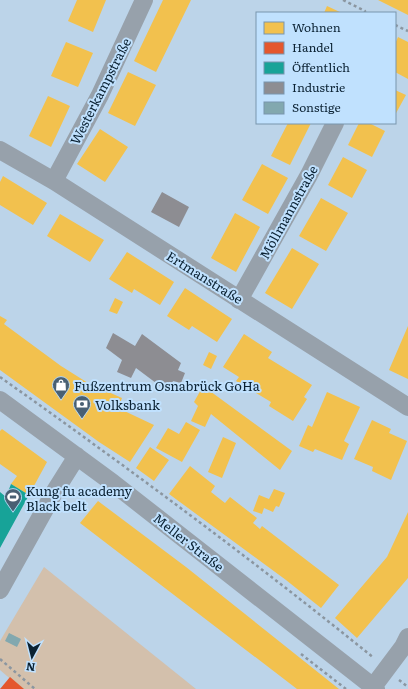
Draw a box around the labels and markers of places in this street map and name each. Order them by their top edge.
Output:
shop icon: Fußzentrum Osnabrück GoHa [51,375,71,400]
place label: Fußzentrum Osnabrück GoHa [74,376,260,395]
bank icon: Volksbank [72,394,92,419]
place label: Volksbank [95,395,161,414]
place label: Kung fu academy Black belt [26,481,132,515]
sports icon: Kung fu academy Black belt [3,487,23,512]

